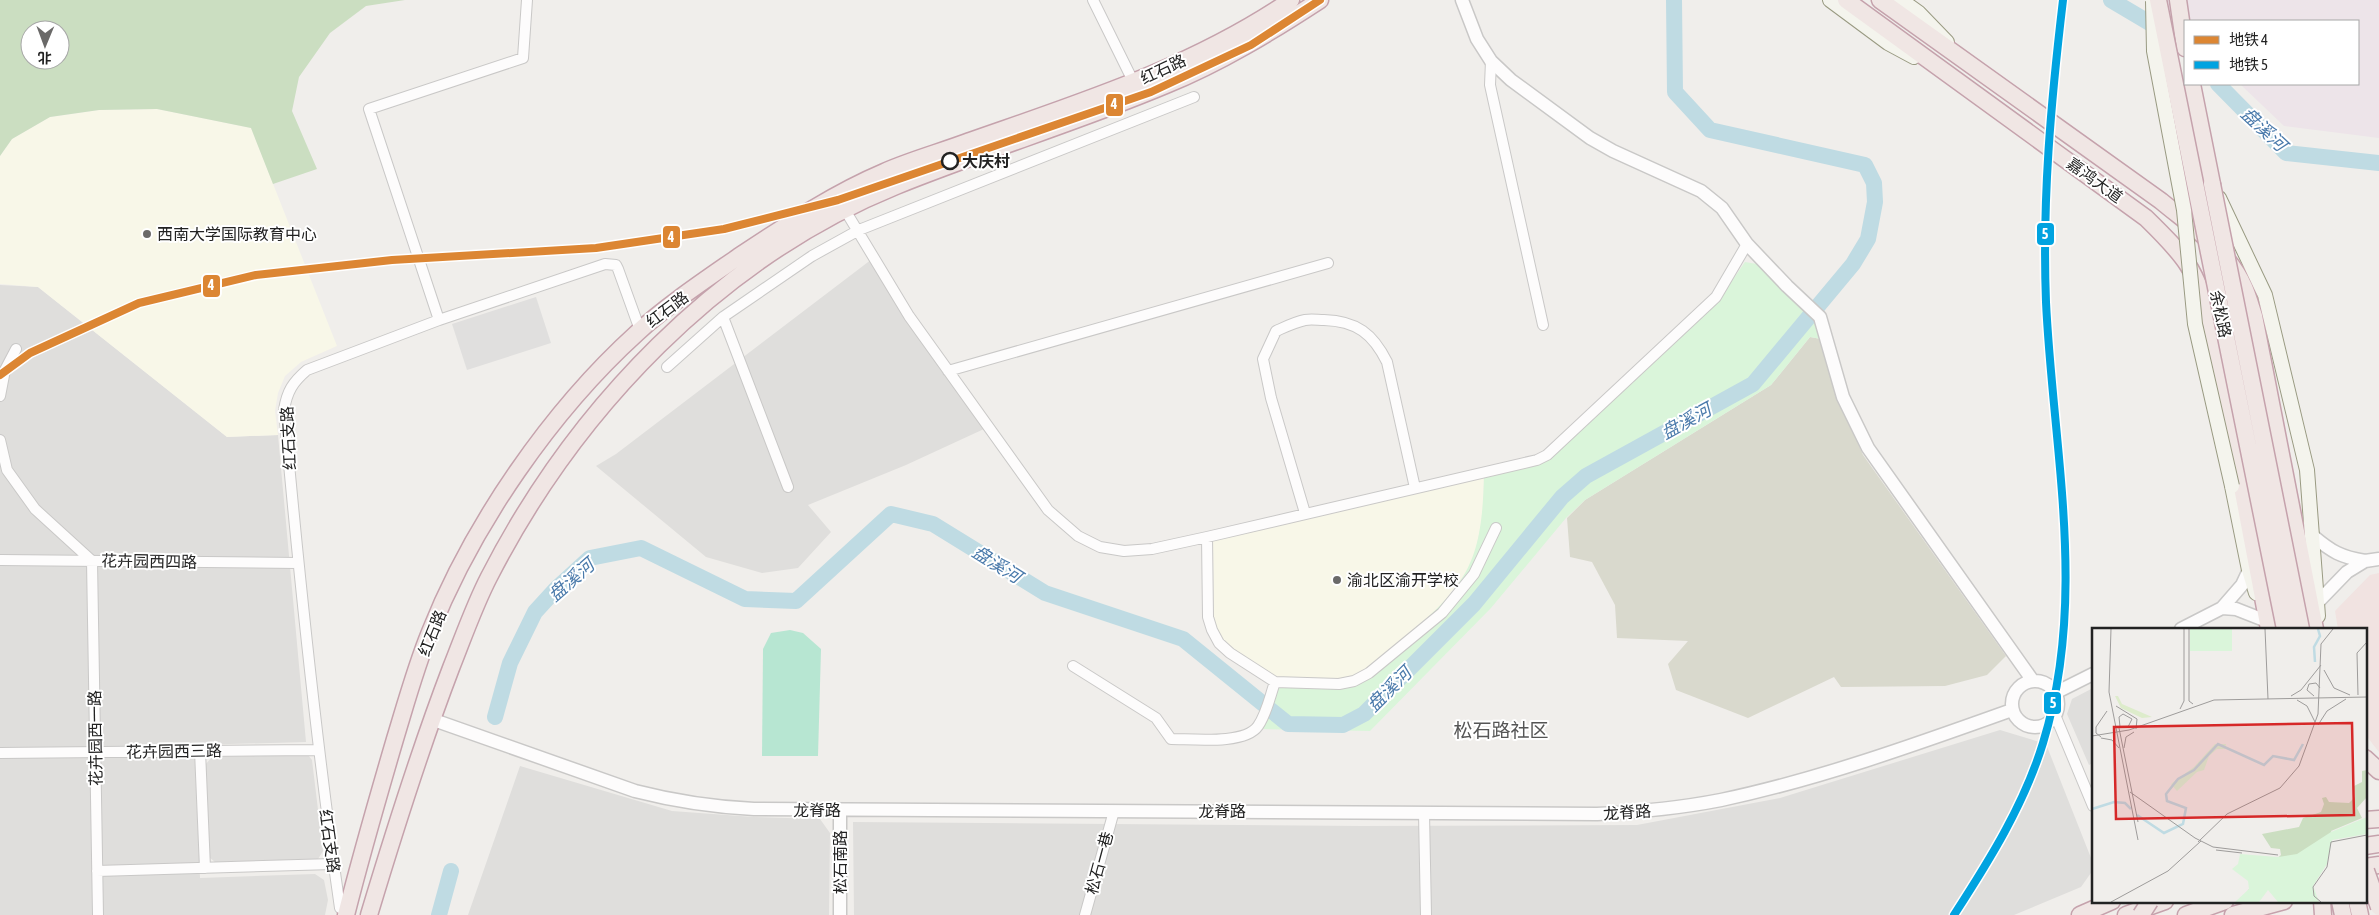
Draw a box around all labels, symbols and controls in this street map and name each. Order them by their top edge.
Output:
north arrow [20,20,70,70]
legend [2184,20,2359,85]
text: 地铁 4 [2229,31,2268,48]
text: 北 [38,50,52,66]
street label: 红石路 [1137,51,1189,87]
text: 地铁 5 [2229,56,2268,73]
line badge: 4 [1105,93,1124,117]
text: 4 [1110,96,1118,112]
water label: 盘溪河 [2237,103,2293,157]
marker: 大庆村 [941,152,959,170]
place label: 大庆村 [962,152,1010,170]
street label: 嘉鸿大道 [2064,154,2126,206]
line badge: 5 [2036,222,2055,246]
place label: 西南大学国际教育中心 [157,225,317,243]
line badge: 4 [662,225,681,249]
text: 5 [2042,226,2049,242]
marker: 西南大学国际教育中心 [141,228,153,240]
text: 4 [667,229,675,245]
line badge: 4 [202,274,221,298]
text: 4 [207,277,215,293]
street label: 红石路 [642,287,692,331]
street label: 余松路 [2207,289,2235,339]
water label: 盘溪河 [1657,397,1717,443]
street label: 红石支路 [277,406,299,470]
water label: 盘溪河 [969,541,1028,589]
street label: 花卉园西四路 [101,551,197,571]
water label: 盘溪河 [544,552,601,606]
place label: 渝北区渝开学校 [1347,571,1459,589]
marker: 渝北区渝开学校 [1331,574,1343,586]
street label: 红石路 [415,607,449,659]
inset map [2092,628,2366,902]
water label: 盘溪河 [1362,660,1418,716]
street label: 花卉园西一路 [85,690,105,786]
line badge: 5 [2043,691,2062,715]
text: 5 [2050,695,2057,711]
district label: 松石路社区 [1453,719,1549,741]
street label: 花卉园西三路 [126,741,222,761]
street label: 龙脊路 [793,801,841,819]
street label: 龙脊路 [1602,801,1652,823]
street label: 龙脊路 [1198,802,1246,820]
street label: 红石支路 [317,808,343,874]
street label: 松石南路 [831,830,849,894]
street label: 松石一巷 [1082,830,1116,896]

